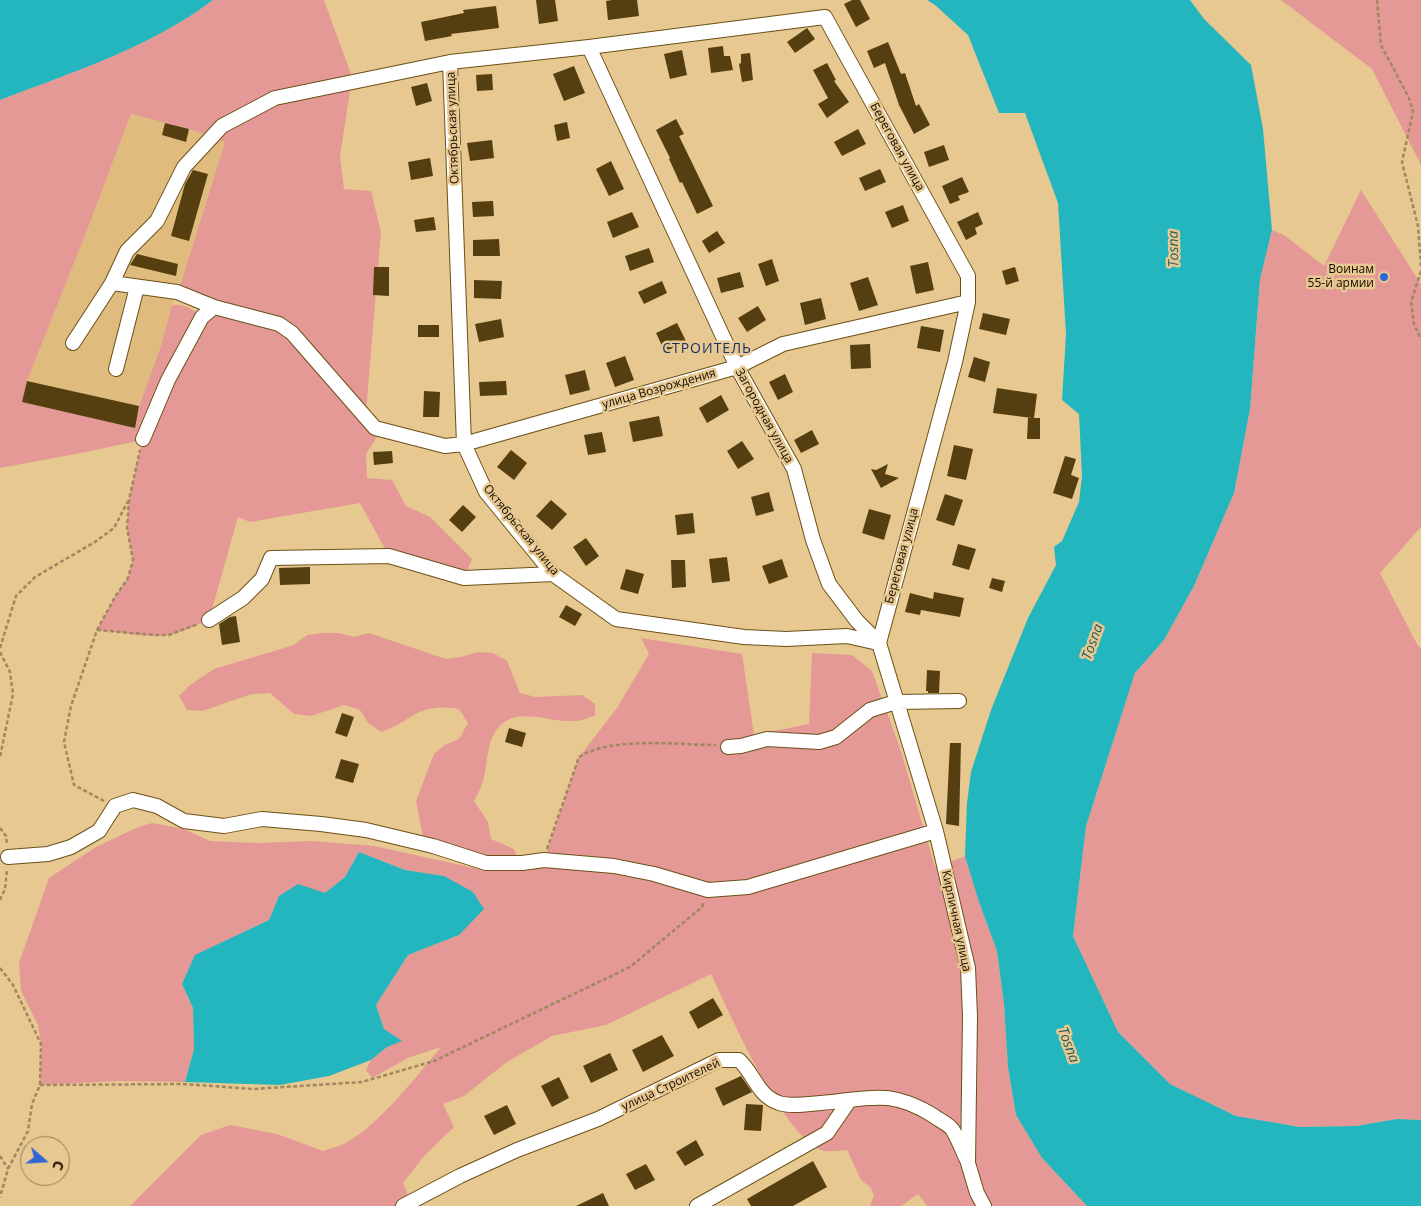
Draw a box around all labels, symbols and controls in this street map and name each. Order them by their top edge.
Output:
street label: Октябрьская улица [444,72,462,184]
street label: Береговая улица [867,100,927,194]
water label: Tosna [1165,230,1183,268]
place label: Воинам 55-й армии [1308,263,1374,291]
marker: Воинам 55-й армии [1378,271,1390,283]
district label: СТРОИТЕЛЬ [661,341,753,357]
street label: улица Возрождения [601,366,717,412]
street label: Загородная улица [732,366,796,466]
street label: Октябрьская улица [480,482,562,578]
street label: Береговая улица [882,507,922,605]
water label: Tosna [1079,622,1107,662]
street label: Кирпичная улица [938,869,974,973]
water label: Tosna [1054,1025,1082,1065]
street label: улица Строителей [620,1056,722,1114]
north arrow [20,1136,70,1186]
text: С [48,1158,69,1173]

